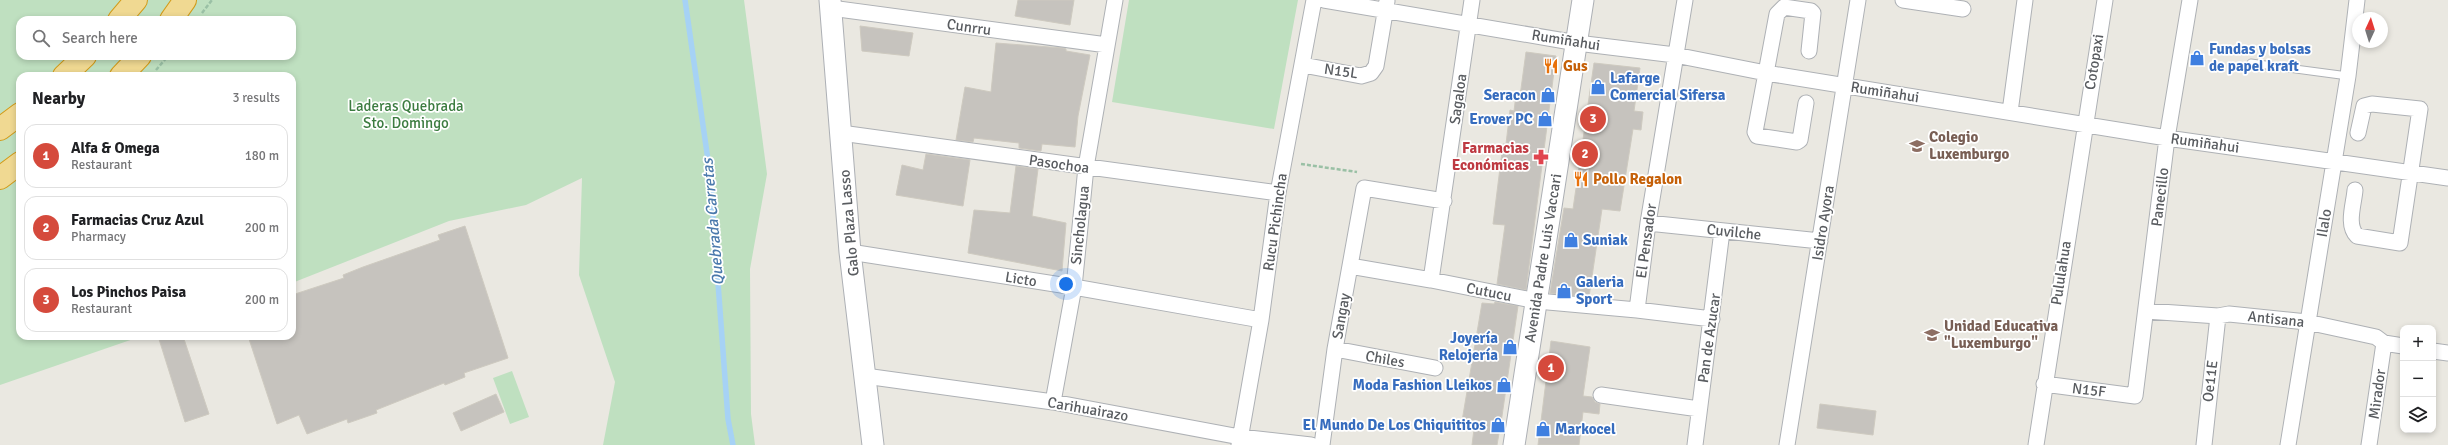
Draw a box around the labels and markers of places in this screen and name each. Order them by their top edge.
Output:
place label: Fundas y bolsas de papel kraft [2209,40,2311,75]
shop icon: Fundas y bolsas de papel kraft [2188,49,2206,67]
restaurant icon: Gus [1542,57,1560,75]
place label: Gus [1563,57,1588,75]
place label: Lafarge Comercial Sifersa [1610,69,1726,104]
shop icon: Lafarge Comercial Sifersa [1589,78,1607,96]
place label: Seracon [1484,86,1536,104]
shop icon: Seracon [1539,86,1557,104]
pin: 3 [1580,104,1606,134]
place label: Erover PC [1469,110,1533,128]
shop icon: Erover PC [1536,110,1554,128]
place label: Colegio Luxemburgo [1929,128,2010,163]
school or university icon: Colegio Luxemburgo [1908,137,1926,155]
place label: Farmacias Económicas [1452,139,1529,174]
pin: 2 [1572,139,1598,169]
pharmacy icon: Farmacias Económicas [1532,148,1550,166]
restaurant icon: Pollo Regalon [1572,170,1590,188]
place label: Pollo Regalon [1593,170,1682,188]
shop icon: Suniak [1562,231,1580,249]
place label: Suniak [1583,231,1628,249]
place label: Galeria Sport [1576,273,1624,308]
shop icon: Galeria Sport [1555,282,1573,300]
place label: Unidad Educativa "Luxemburgo" [1944,317,2058,352]
school or university icon: Unidad Educativa "Luxemburgo" [1923,326,1941,344]
place label: Joyería Relojería [1439,329,1498,364]
shop icon: Joyería Relojería [1501,338,1519,356]
pin: 1 [1538,353,1564,383]
place label: Moda Fashion Lleikos [1352,376,1492,394]
shop icon: Moda Fashion Lleikos [1495,376,1513,394]
place label: El Mundo De Los Chiquititos [1303,416,1486,434]
shop icon: El Mundo De Los Chiquititos [1489,416,1507,434]
shop icon: Markocel [1534,420,1552,438]
place label: Markocel [1555,420,1616,438]

